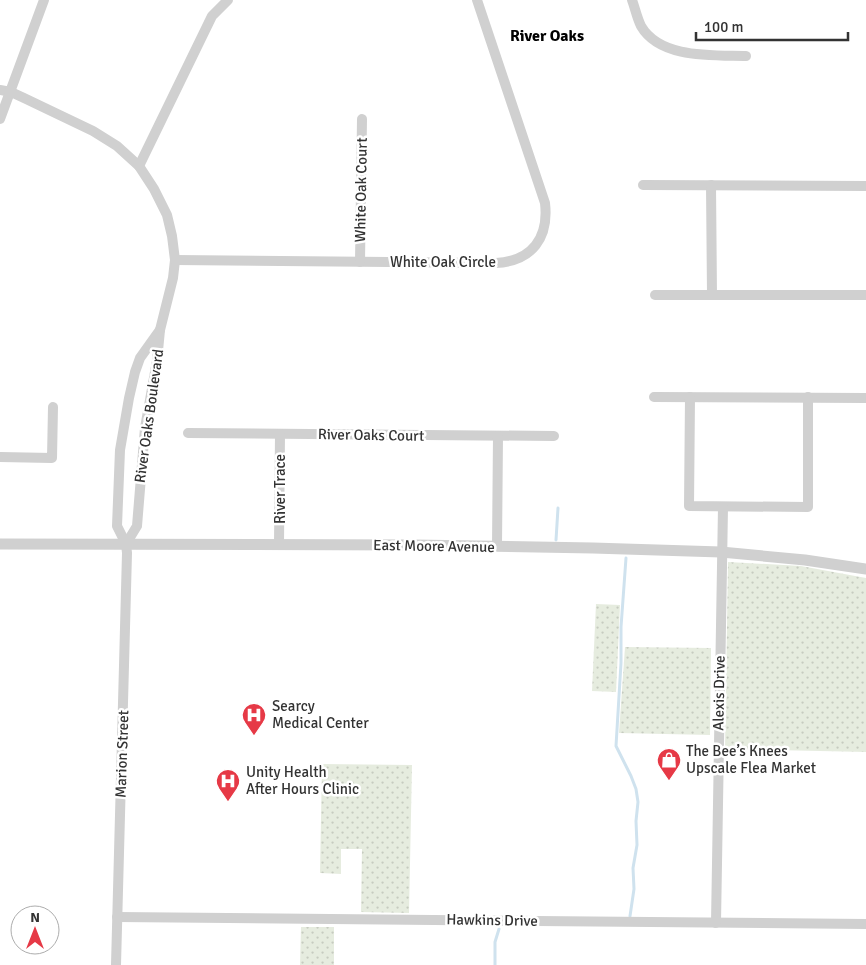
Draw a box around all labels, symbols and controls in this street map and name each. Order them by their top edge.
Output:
scale bar [696,10,848,42]
text: 100 m [704,18,744,36]
district label: River Oaks [510,26,584,46]
street label: White Oak Court [351,137,371,243]
street label: White Oak Circle [390,253,496,271]
street label: River Oaks Boulevard [131,348,167,484]
street label: River Oaks Court [318,425,424,445]
street label: River Trace [271,454,289,524]
street label: East Moore Avenue [373,536,495,556]
street label: Alexis Drive [709,655,729,731]
place label: Searcy Medical Center [272,697,369,732]
hospital icon: Searcy Medical Center [241,702,267,736]
street label: Marion Street [111,710,133,798]
place label: The Bee’s Knees Upscale Flea Market [686,742,816,777]
shop icon: The Bee’s Knees Upscale Flea Market [656,747,682,781]
place label: Unity Health After Hours Clinic [246,763,359,798]
hospital icon: Unity Health After Hours Clinic [215,768,241,802]
north arrow [10,905,60,955]
text: N [30,909,40,926]
street label: Hawkins Drive [446,910,538,930]

